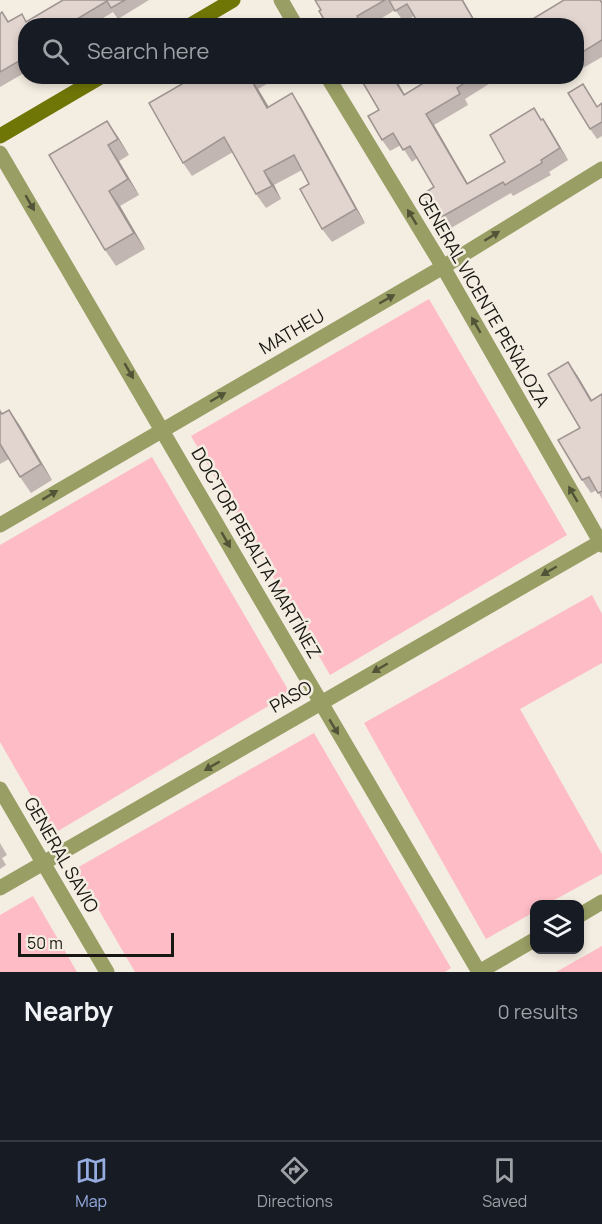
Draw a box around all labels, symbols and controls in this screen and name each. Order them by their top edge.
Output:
search box [18,18,584,84]
icon: search [39,35,72,68]
text: Search here [87,36,209,66]
street label: GENERAL VICENTE PEÑALOZA [412,188,556,412]
one-way arrow [24,195,35,211]
one-way arrow [407,209,418,225]
one-way arrow [484,231,500,242]
one-way arrow [379,294,396,304]
street label: MATHEU [255,303,328,359]
one-way arrow [471,316,481,333]
one-way arrow [123,363,134,379]
one-way arrow [210,392,227,402]
street label: DOCTOR PERALTA MARTÍNEZ [187,443,327,662]
one-way arrow [568,485,578,502]
one-way arrow [42,490,58,501]
one-way arrow [221,532,231,549]
one-way arrow [541,566,558,576]
one-way arrow [372,663,389,673]
street label: PASO [265,674,316,718]
one-way arrow [329,719,339,736]
one-way arrow [203,761,220,771]
street label: GENERAL SAVIO [19,792,105,917]
map controls [530,900,584,954]
button: layers [530,900,584,954]
scale bar [18,930,174,958]
text: 50 m [27,932,63,954]
text: Nearby [24,993,113,1029]
text: 0 results [498,998,578,1025]
tab: Map [75,1154,108,1212]
tab: Directions [257,1154,333,1212]
tab: Saved [482,1154,527,1212]

